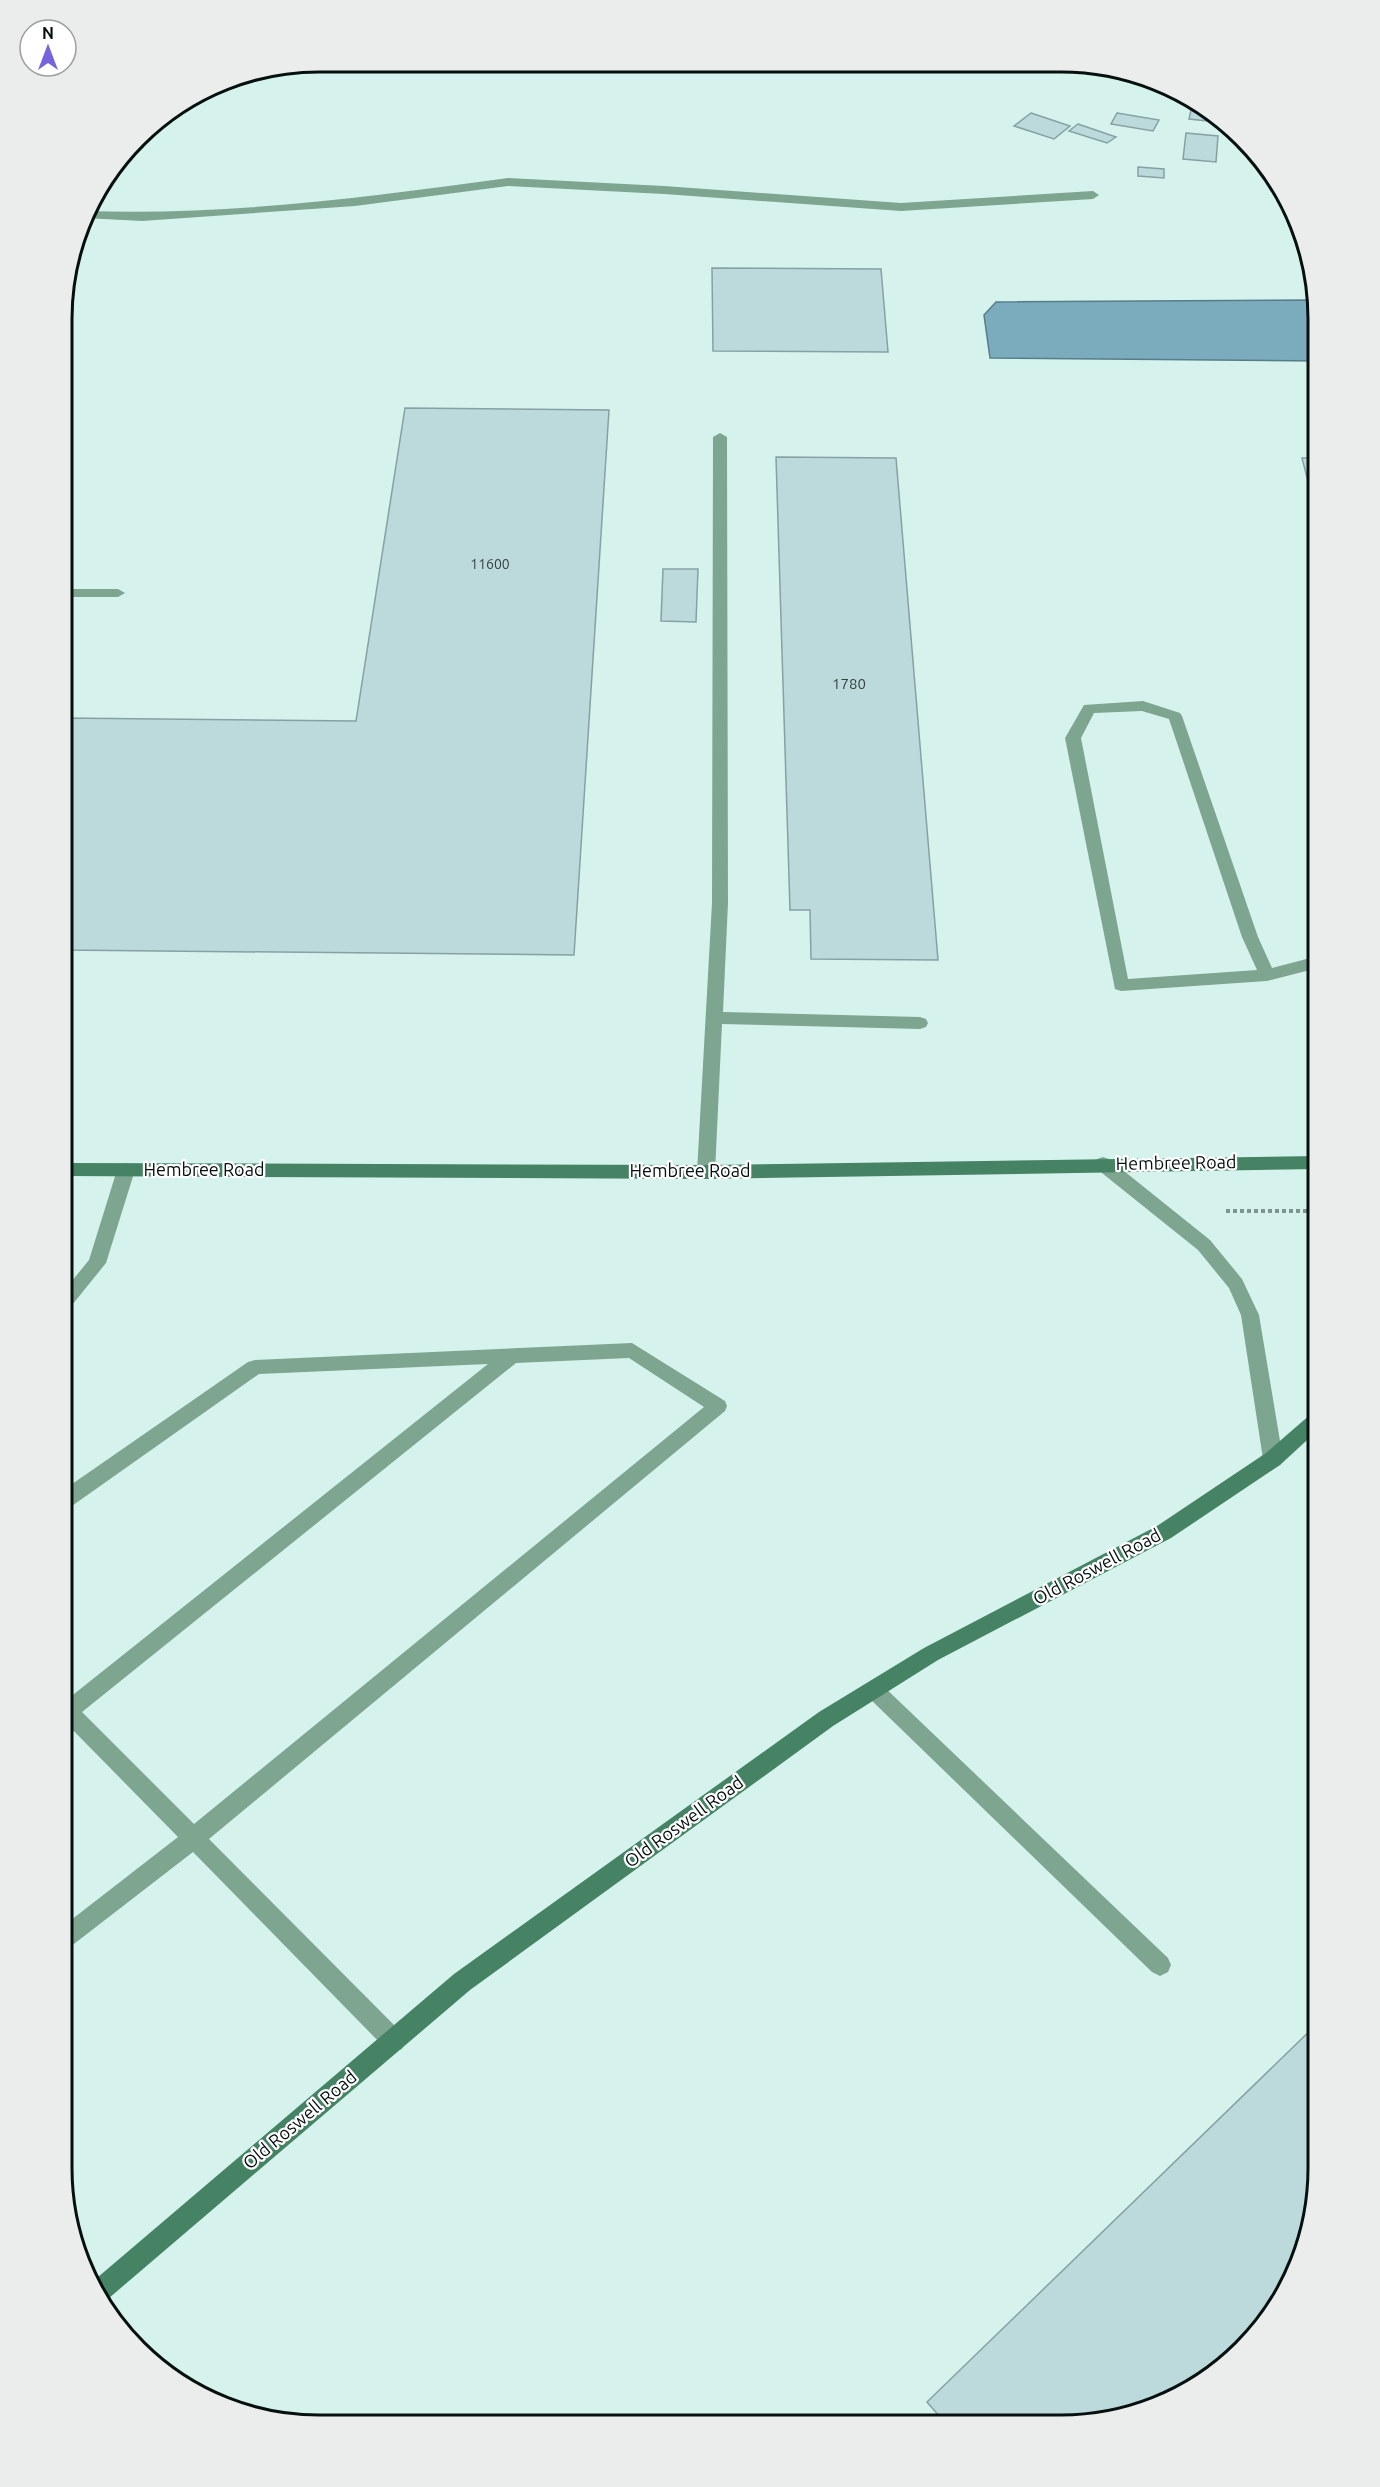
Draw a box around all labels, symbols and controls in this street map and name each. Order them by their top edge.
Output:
north arrow [18,18,78,78]
text: N [42,24,54,42]
house number: 11600 [470,556,510,572]
house number: 1780 [832,675,866,692]
street label: Hembree Road [1115,1151,1237,1173]
street label: Hembree Road [144,1159,264,1179]
street label: Hembree Road [630,1160,750,1180]
street label: Old Roswell Road [1029,1524,1164,1608]
street label: Old Roswell Road [620,1771,747,1871]
street label: Old Roswell Road [239,2066,360,2172]

